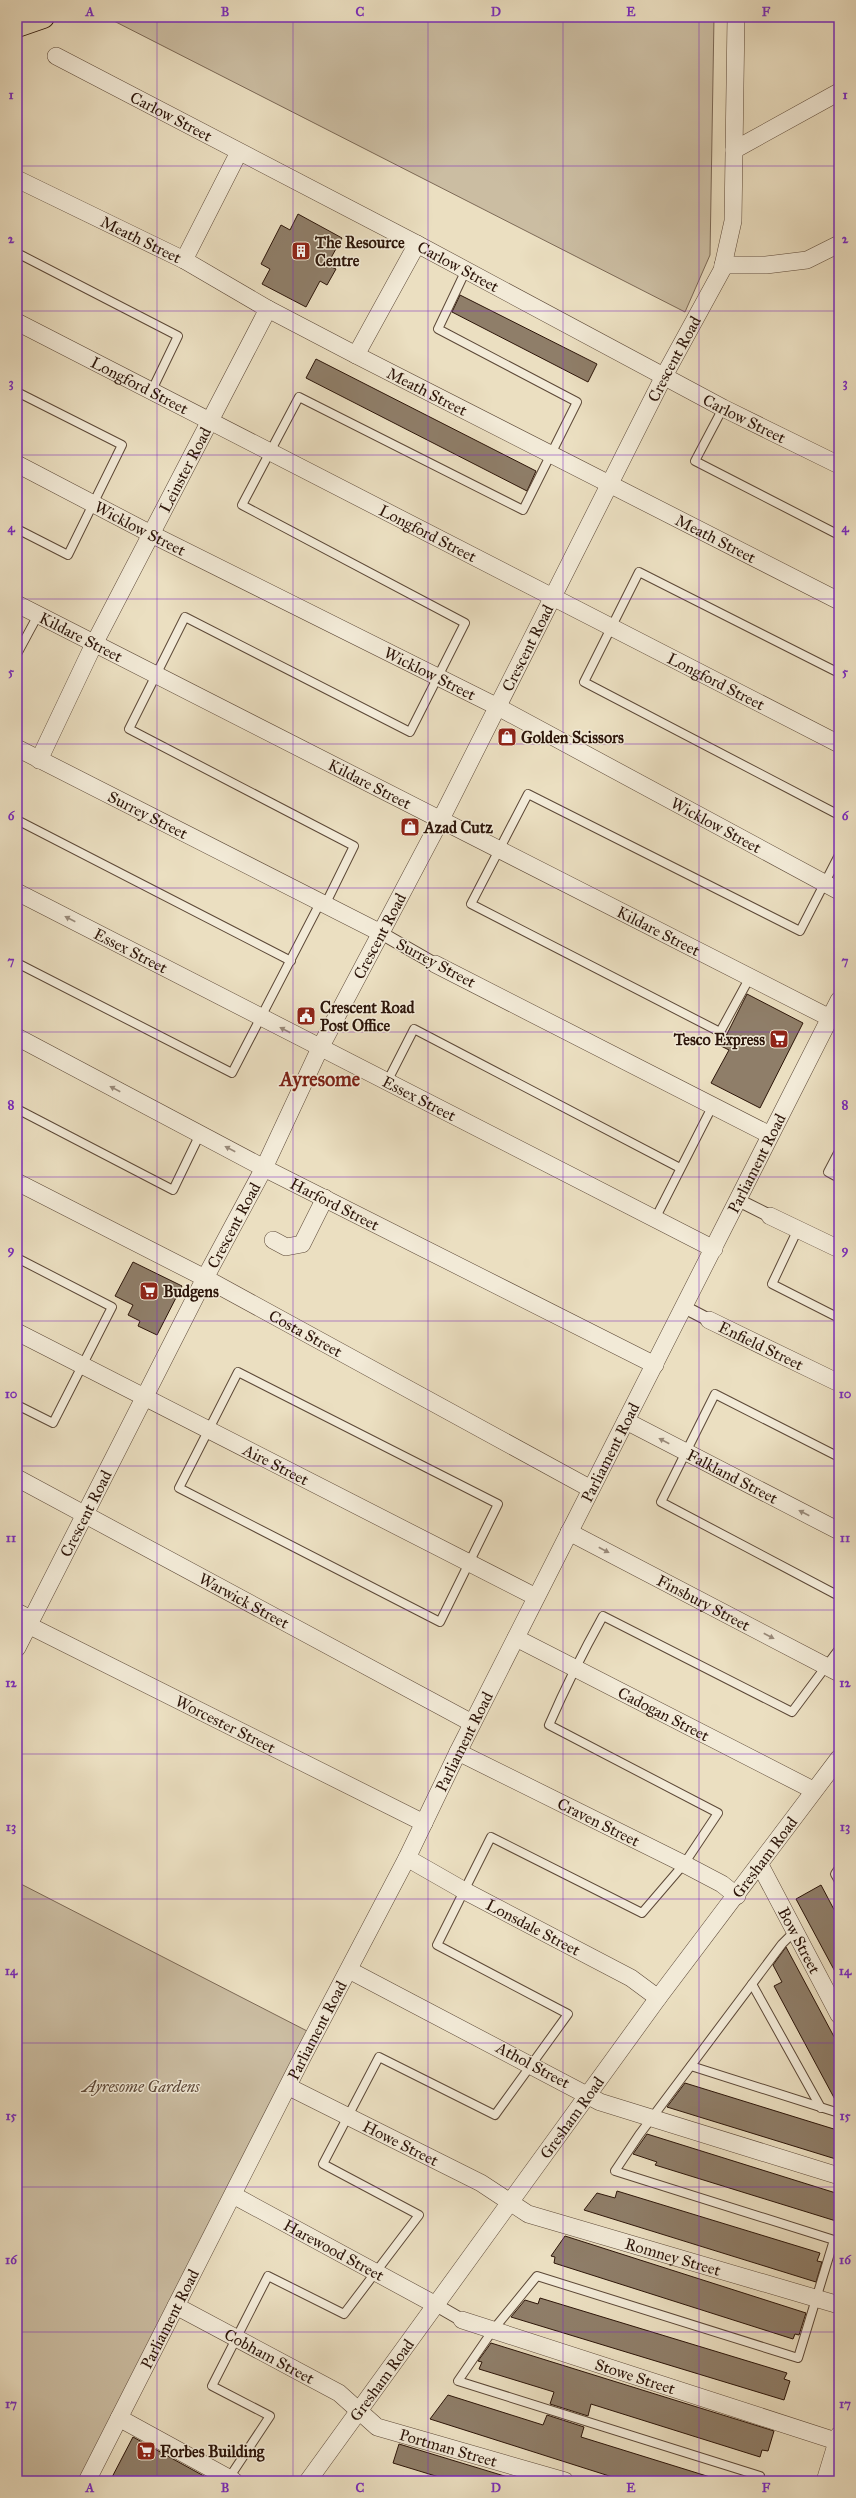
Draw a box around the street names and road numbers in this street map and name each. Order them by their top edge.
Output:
street label: Carlow Street [127,87,216,145]
street label: Meath Street [98,212,185,267]
street label: Carlow Street [414,237,503,296]
street label: Crescent Road [643,313,705,405]
street label: Longford Street [88,352,192,418]
street label: Meath Street [384,363,471,420]
street label: Carlow Street [700,390,789,447]
street label: Leinster Road [155,424,215,515]
street label: Wicklow Street [92,497,189,559]
street label: Longford Street [376,500,480,566]
street label: Meath Street [673,510,759,567]
street label: Crescent Road [497,601,557,694]
street label: Kildare Street [36,608,126,666]
street label: Wicklow Street [381,642,479,704]
street label: Longford Street [664,648,768,714]
street label: Kildare Street [325,755,415,813]
street label: Surrey Street [105,786,191,843]
street label: Wicklow Street [668,793,765,857]
street label: Crescent Road [349,890,410,982]
street label: Kildare Street [614,902,704,960]
street label: Essex Street [91,924,171,977]
street label: Surrey Street [393,934,479,992]
street label: Essex Street [379,1071,460,1125]
street label: Parliament Road [723,1110,789,1216]
street label: Harford Street [287,1173,383,1234]
street label: Crescent Road [203,1179,264,1271]
street label: Costa Street [266,1305,346,1361]
street label: Enfield Street [716,1317,807,1374]
street label: Parliament Road [577,1399,643,1505]
street label: Aire Street [239,1439,312,1489]
street label: Falkland Street [684,1445,782,1508]
street label: Crescent Road [56,1467,115,1560]
street label: Warwick Street [196,1568,293,1632]
street label: Finsbury Street [654,1570,754,1635]
street label: Cadogan Street [615,1682,713,1745]
street label: Parliament Road [431,1688,497,1794]
street label: Worcester Street [172,1691,279,1757]
street label: Craven Street [554,1793,643,1850]
street label: Gresham Road [728,1813,801,1901]
street label: Lonsdale Street [483,1894,584,1959]
street label: Bow Street [774,1904,825,1977]
street label: Parliament Road [283,1977,350,2083]
street label: Athol Street [492,2037,573,2093]
street label: Gresham Road [535,2073,608,2162]
street label: Howe Street [360,2116,442,2170]
street label: Harewood Street [281,2215,388,2285]
street label: Romney Street [623,2233,723,2279]
street label: Parliament Road [136,2266,203,2372]
street label: Cobham Street [221,2324,318,2388]
street label: Gresham Road [345,2335,417,2425]
street label: Stowe Street [593,2354,678,2398]
street label: Portman Street [397,2424,500,2471]

